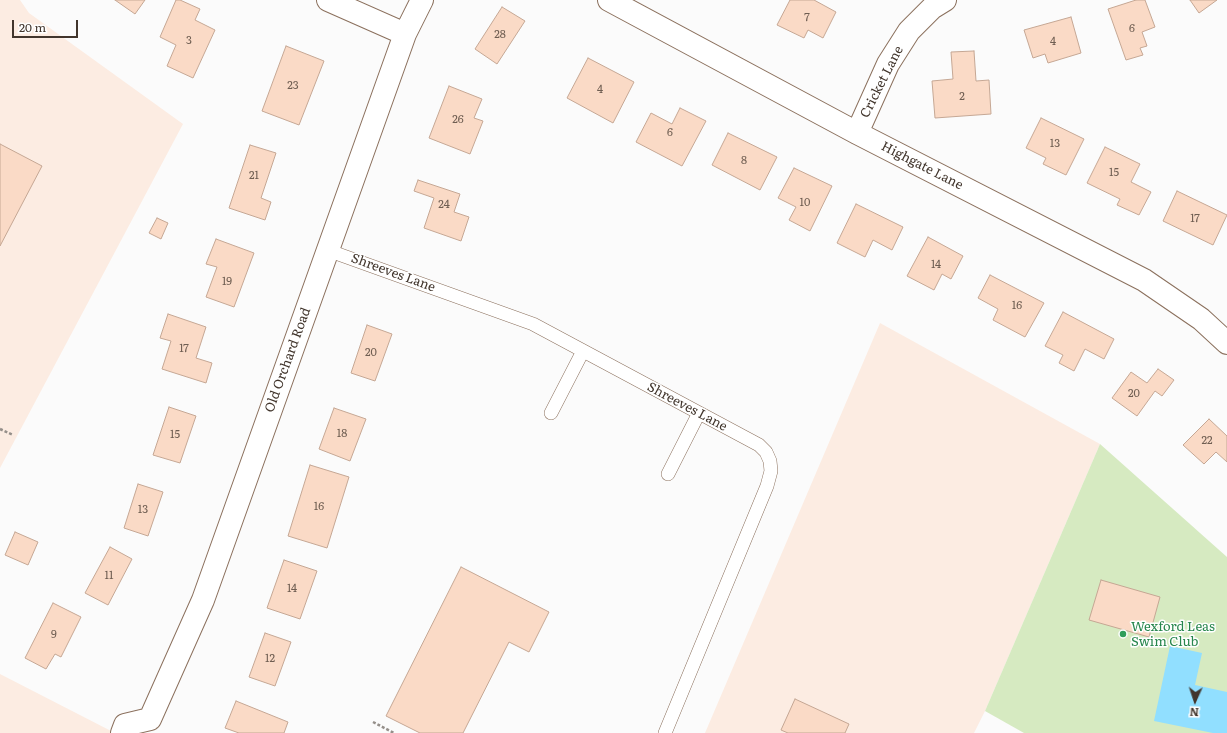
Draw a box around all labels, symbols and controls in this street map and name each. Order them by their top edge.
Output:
house number: 7 [804,11,810,25]
scale bar [14,12,80,38]
text: 20 m [19,18,46,36]
house number: 6 [1129,22,1135,36]
house number: 28 [494,28,506,42]
house number: 3 [186,34,192,48]
house number: 4 [1050,35,1056,49]
street label: Cricket Lane [857,43,907,121]
house number: 23 [287,79,299,93]
house number: 4 [597,83,603,97]
house number: 2 [959,90,965,104]
house number: 26 [452,113,464,127]
house number: 6 [667,126,673,140]
house number: 13 [1050,137,1060,151]
street label: Highgate Lane [879,139,965,193]
house number: 8 [741,154,747,168]
house number: 15 [1109,166,1119,180]
house number: 21 [249,169,259,183]
house number: 10 [800,196,810,210]
house number: 24 [438,198,450,212]
house number: 17 [1190,212,1200,226]
street label: Shreeves Lane [349,251,437,295]
house number: 14 [931,258,941,272]
house number: 19 [222,275,232,289]
house number: 16 [1012,299,1022,313]
street label: Old Orchard Road [262,305,314,415]
house number: 17 [179,342,189,356]
house number: 20 [365,346,377,360]
street label: Shreeves Lane [644,379,730,435]
house number: 20 [1128,387,1140,401]
house number: 18 [337,427,347,441]
house number: 15 [170,428,180,442]
house number: 22 [1201,434,1213,448]
house number: 16 [314,500,324,514]
house number: 13 [138,503,148,517]
house number: 11 [105,569,113,583]
house number: 14 [287,582,297,596]
place label: Wexford Leas Swim Club [1131,619,1215,650]
house number: 9 [51,628,57,642]
marker: Wexford Leas Swim Club [1118,629,1128,639]
house number: 12 [265,652,275,666]
north arrow [1175,681,1215,721]
text: N [1189,705,1199,721]

